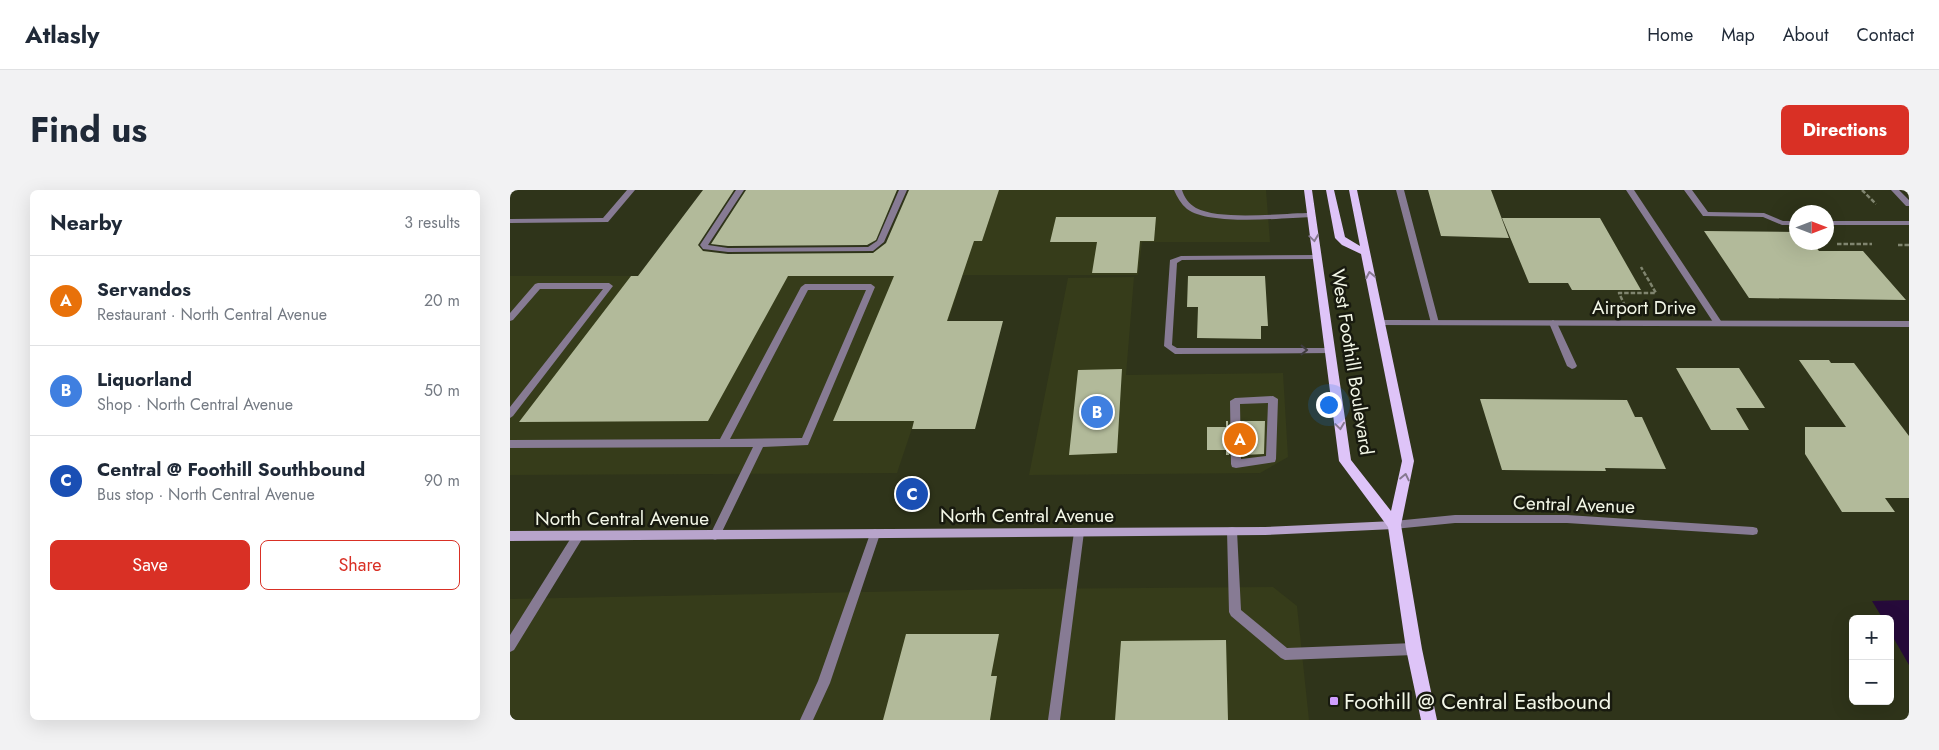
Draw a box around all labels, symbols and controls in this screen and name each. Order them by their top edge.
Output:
text: Atlasly [25,17,100,52]
text: Home [1647,22,1693,48]
text: Map [1721,22,1755,48]
text: About [1783,22,1828,48]
text: Contact [1856,22,1914,48]
text: Find us [30,105,147,155]
button: Directions [1781,105,1909,155]
north arrow [1789,205,1834,250]
text: Nearby [50,208,122,238]
text: 3 results [404,211,460,234]
one-way arrow [1308,235,1319,243]
street label: West Foothill Boulevard [1324,267,1381,457]
one-way arrow [1365,270,1376,279]
text: Servandos [97,276,191,303]
text: A [60,289,72,312]
text: 20 m [424,289,460,312]
street label: Airport Drive [1592,294,1696,321]
text: Restaurant · North Central Avenue [97,303,327,326]
one-way arrow [1300,345,1308,356]
text: Liquorland [97,366,192,393]
text: B [61,379,71,402]
text: 50 m [424,379,460,402]
your location [1316,392,1342,418]
text: Shop · North Central Avenue [97,393,293,416]
pin: B [1081,393,1113,431]
pin: A [1224,420,1256,458]
one-way arrow [1334,423,1345,431]
text: Central @ Foothill Southbound [97,456,365,483]
text: C [60,469,72,492]
text: 90 m [424,469,460,492]
one-way arrow [1399,473,1410,482]
pin: C [896,475,928,513]
text: Bus stop · North Central Avenue [97,483,315,506]
street label: Central Avenue [1512,489,1636,520]
street label: North Central Avenue [940,502,1114,529]
street label: North Central Avenue [535,505,709,532]
button: Save [50,540,250,590]
button: Share [260,540,460,590]
map controls [1849,615,1894,705]
button: + [1849,615,1894,660]
button: − [1849,660,1894,705]
place label: Foothill @ Central Eastbound [1344,685,1611,717]
marker: Foothill @ Central Eastbound [1328,695,1340,707]

